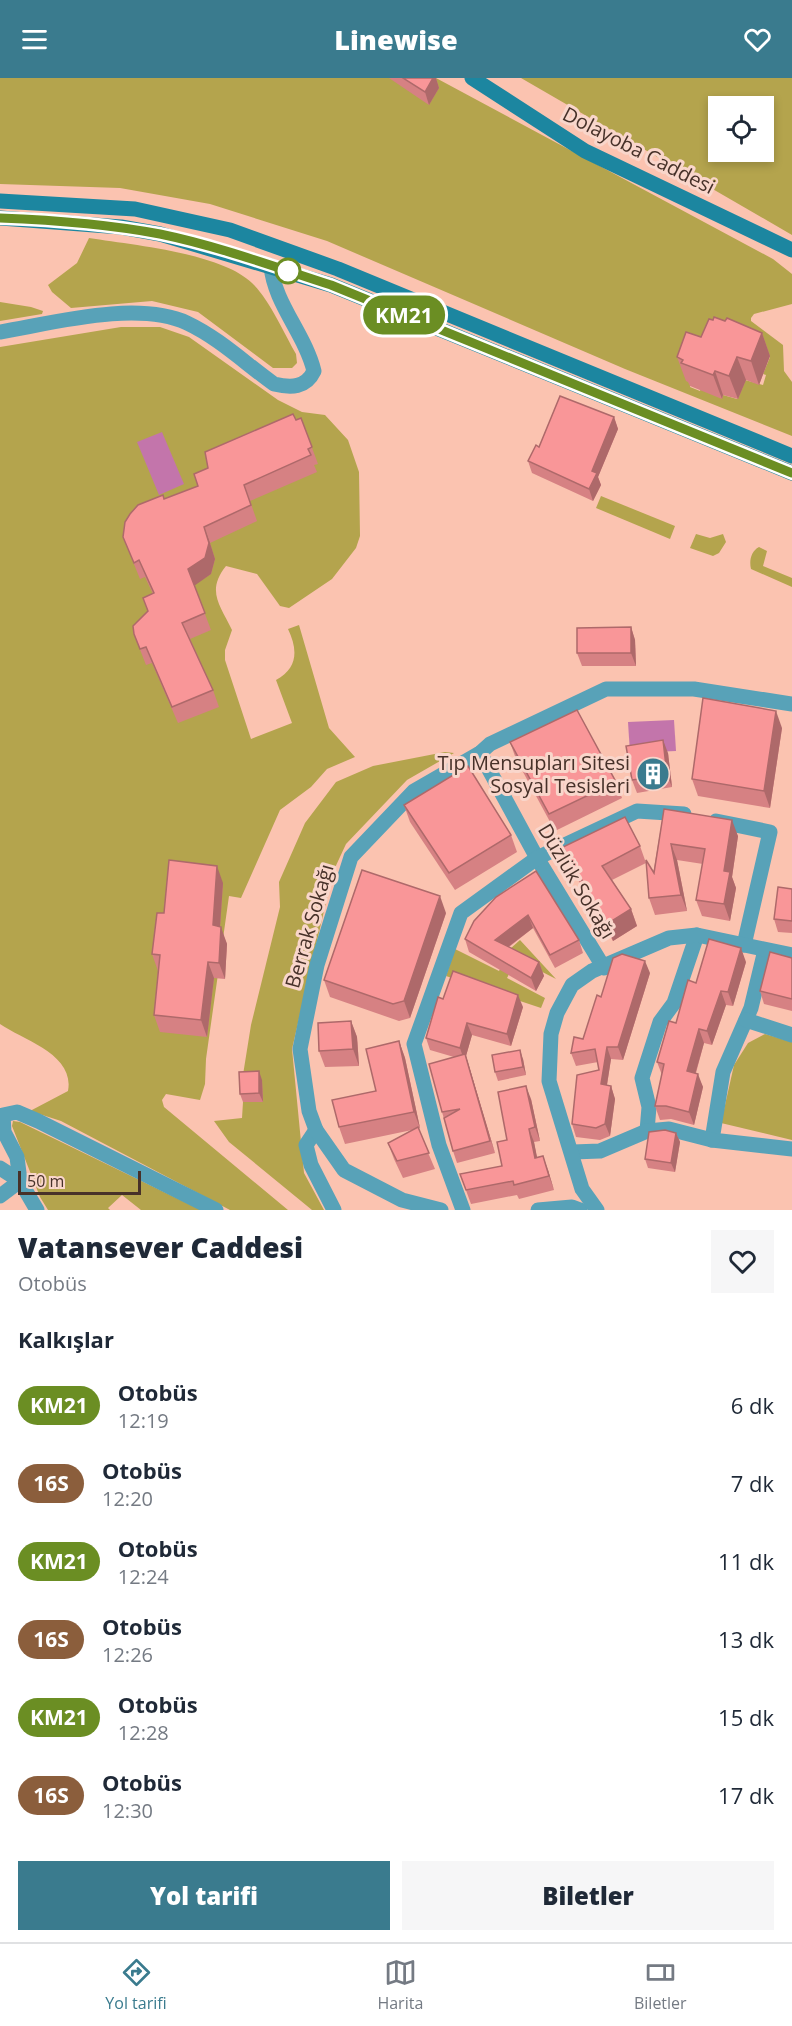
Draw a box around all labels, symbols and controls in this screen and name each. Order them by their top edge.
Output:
text: Linewise [334,21,458,58]
icon: menu [18,23,51,56]
icon: heart [741,23,774,56]
map controls [708,96,774,162]
button: locate [708,96,774,162]
street label: Dolayoba Caddesi [558,100,720,200]
unlabelled marker [275,258,301,284]
line badge: KM21 [362,296,446,334]
text: KM21 [375,301,433,329]
place label: Tıp Mensupları Sitesi Sosyal Tesisleri [437,749,630,799]
building icon: Tıp Mensupları Sitesi Sosyal Tesisleri [635,756,671,792]
street label: Düzlük Sokağı [532,818,622,944]
street label: Berrak Sokağı [278,861,340,991]
scale bar [18,1168,141,1196]
text: 50 m [27,1170,64,1192]
text: Vatansever Caddesi [18,1228,303,1266]
button: heart [711,1230,774,1293]
text: Otobüs [18,1270,87,1297]
text: Kalkışlar [18,1324,114,1354]
text: Otobüs [118,1377,198,1407]
text: 6 dk [731,1390,774,1420]
text: KM21 [30,1391,88,1419]
text: 12:19 [118,1407,169,1434]
text: Otobüs [102,1455,182,1485]
text: 7 dk [731,1468,774,1498]
text: 16S [33,1469,69,1497]
text: 12:20 [102,1485,153,1512]
text: Otobüs [118,1533,198,1563]
text: 11 dk [718,1546,774,1576]
text: KM21 [30,1547,88,1575]
text: 12:24 [118,1563,169,1590]
text: Otobüs [102,1611,182,1641]
text: 13 dk [718,1624,774,1654]
text: 16S [33,1625,69,1653]
text: 12:26 [102,1641,153,1668]
text: Otobüs [118,1689,198,1719]
text: 15 dk [718,1702,774,1732]
text: KM21 [30,1703,88,1731]
text: 12:28 [118,1719,169,1746]
text: Otobüs [102,1767,182,1797]
text: 17 dk [718,1780,774,1810]
text: 16S [33,1781,69,1809]
text: 12:30 [102,1797,153,1824]
button: Yol tarifi [18,1861,390,1930]
button: Biletler [402,1861,774,1930]
tab: Yol tarifi [105,1956,167,2014]
tab: Harita [377,1956,423,2014]
tab: Biletler [634,1956,687,2014]

